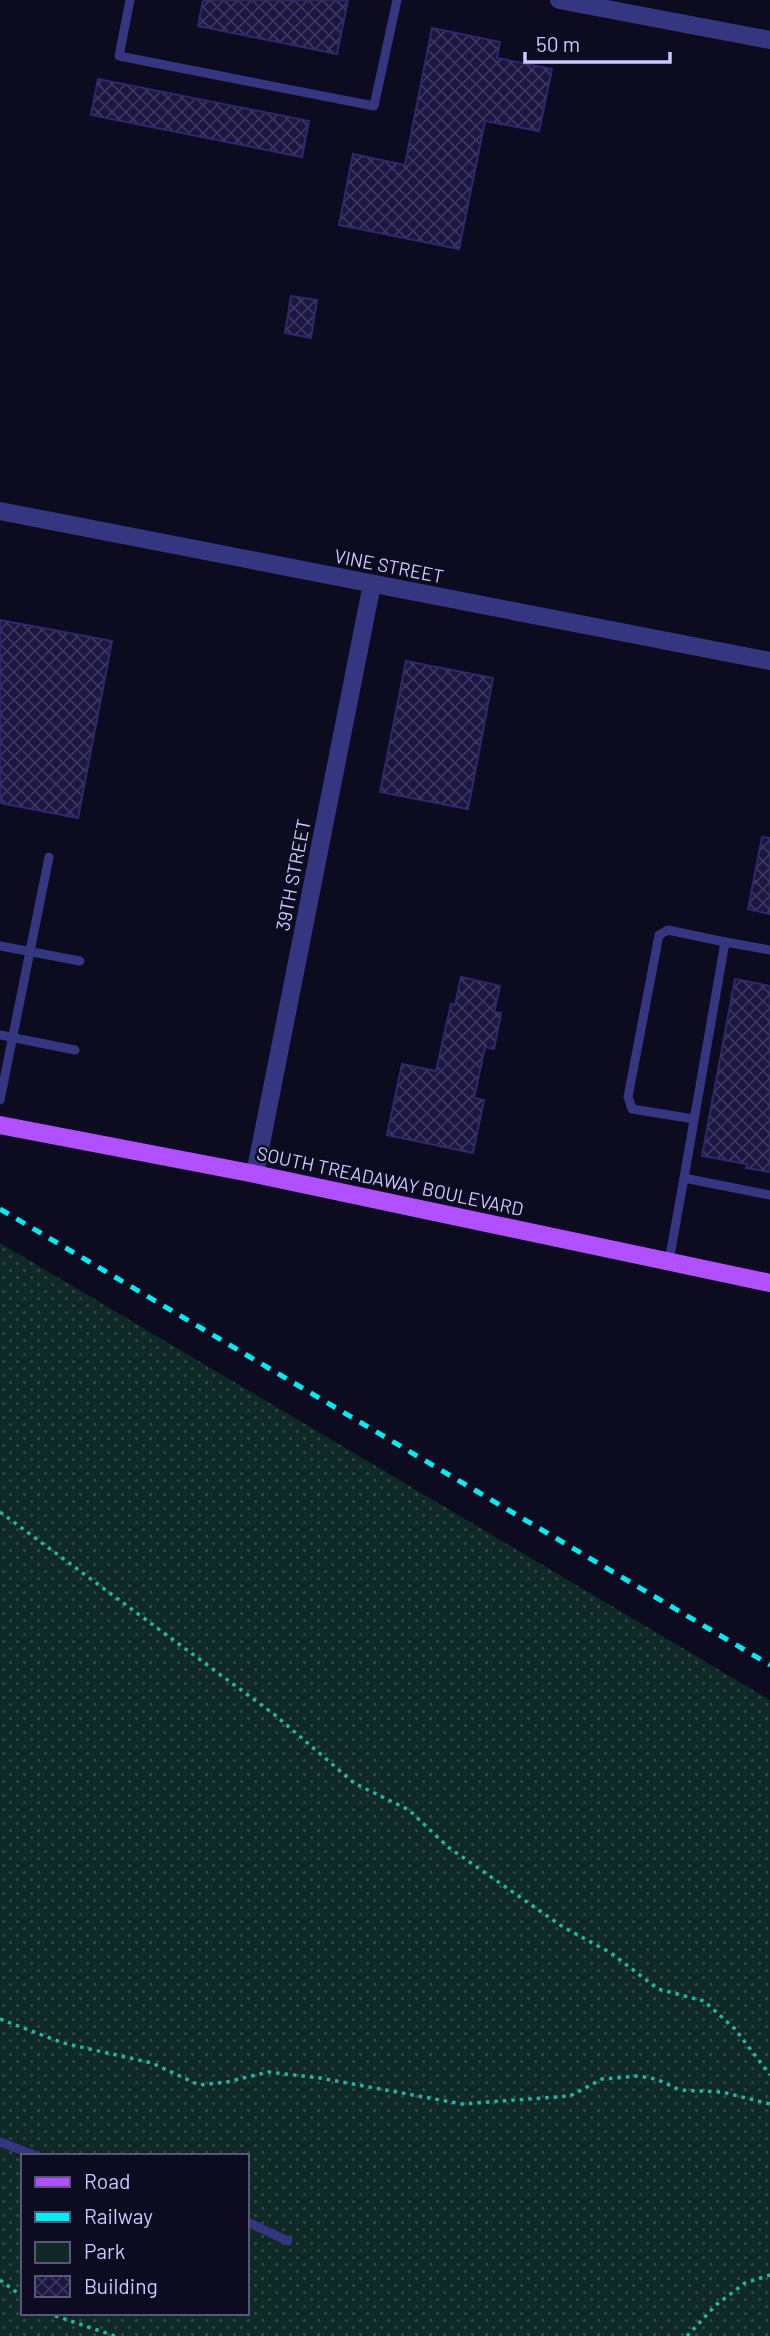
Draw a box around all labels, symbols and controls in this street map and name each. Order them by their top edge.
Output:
scale bar [525,21,670,65]
text: 50 m [536,31,580,56]
street label: VINE STREET [332,544,446,587]
street label: 39TH STREET [270,817,315,933]
street label: SOUTH TREADAWAY BOULEVARD [255,1141,526,1220]
legend [21,2154,248,2315]
text: Road [84,2168,130,2193]
text: Railway [84,2203,153,2228]
text: Park [84,2238,125,2263]
text: Building [84,2273,158,2298]

